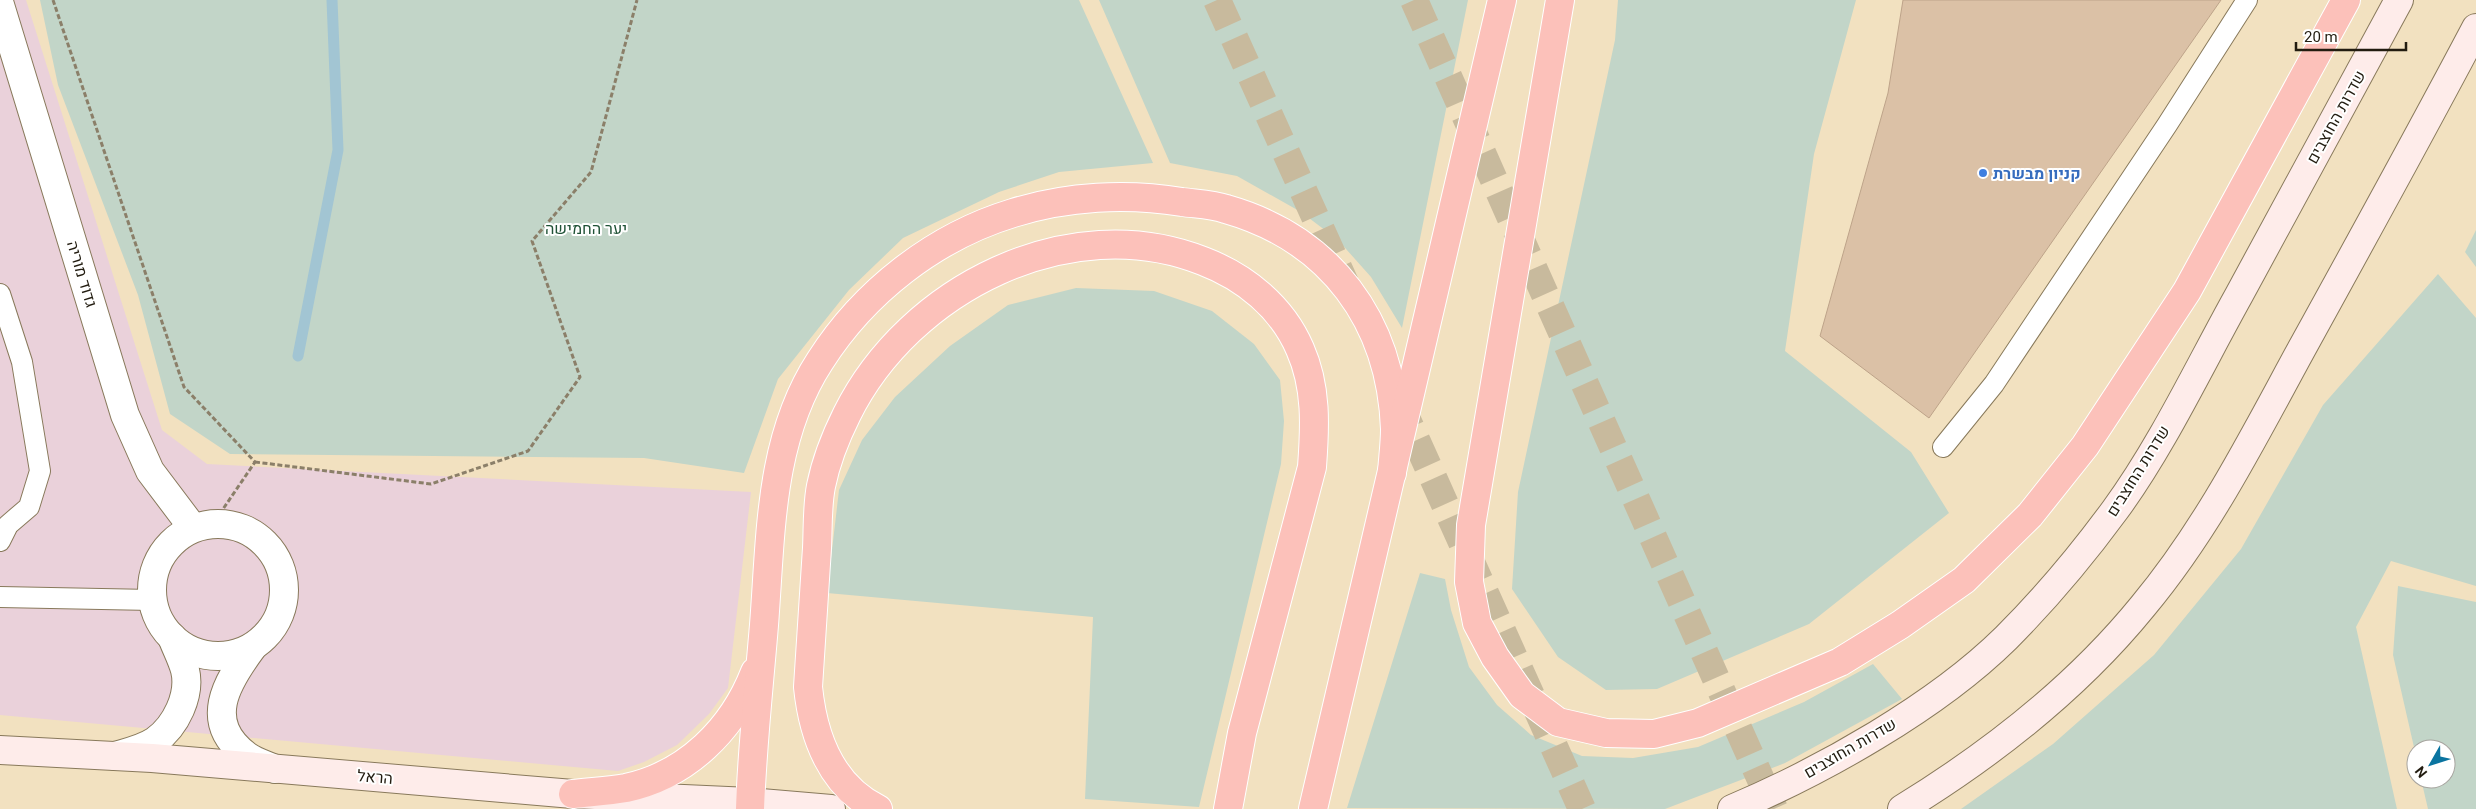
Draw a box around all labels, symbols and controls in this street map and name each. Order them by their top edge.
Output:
scale bar [2296,20,2406,52]
text: 20 m [2304,28,2338,46]
street label: שדרות החוצבים [2303,67,2369,167]
place label: קניון מבשרת [1993,164,2081,183]
marker: קניון מבשרת [1977,167,1989,179]
park label: יער החמישה [545,219,627,238]
street label: גדוד מוריה [63,238,101,310]
street label: שדרות החוצבים [2102,422,2174,520]
street label: שדרות החוצבים [1800,714,1900,782]
north arrow [2406,739,2456,789]
text: N [2412,763,2430,781]
street label: הראל [356,766,394,788]

